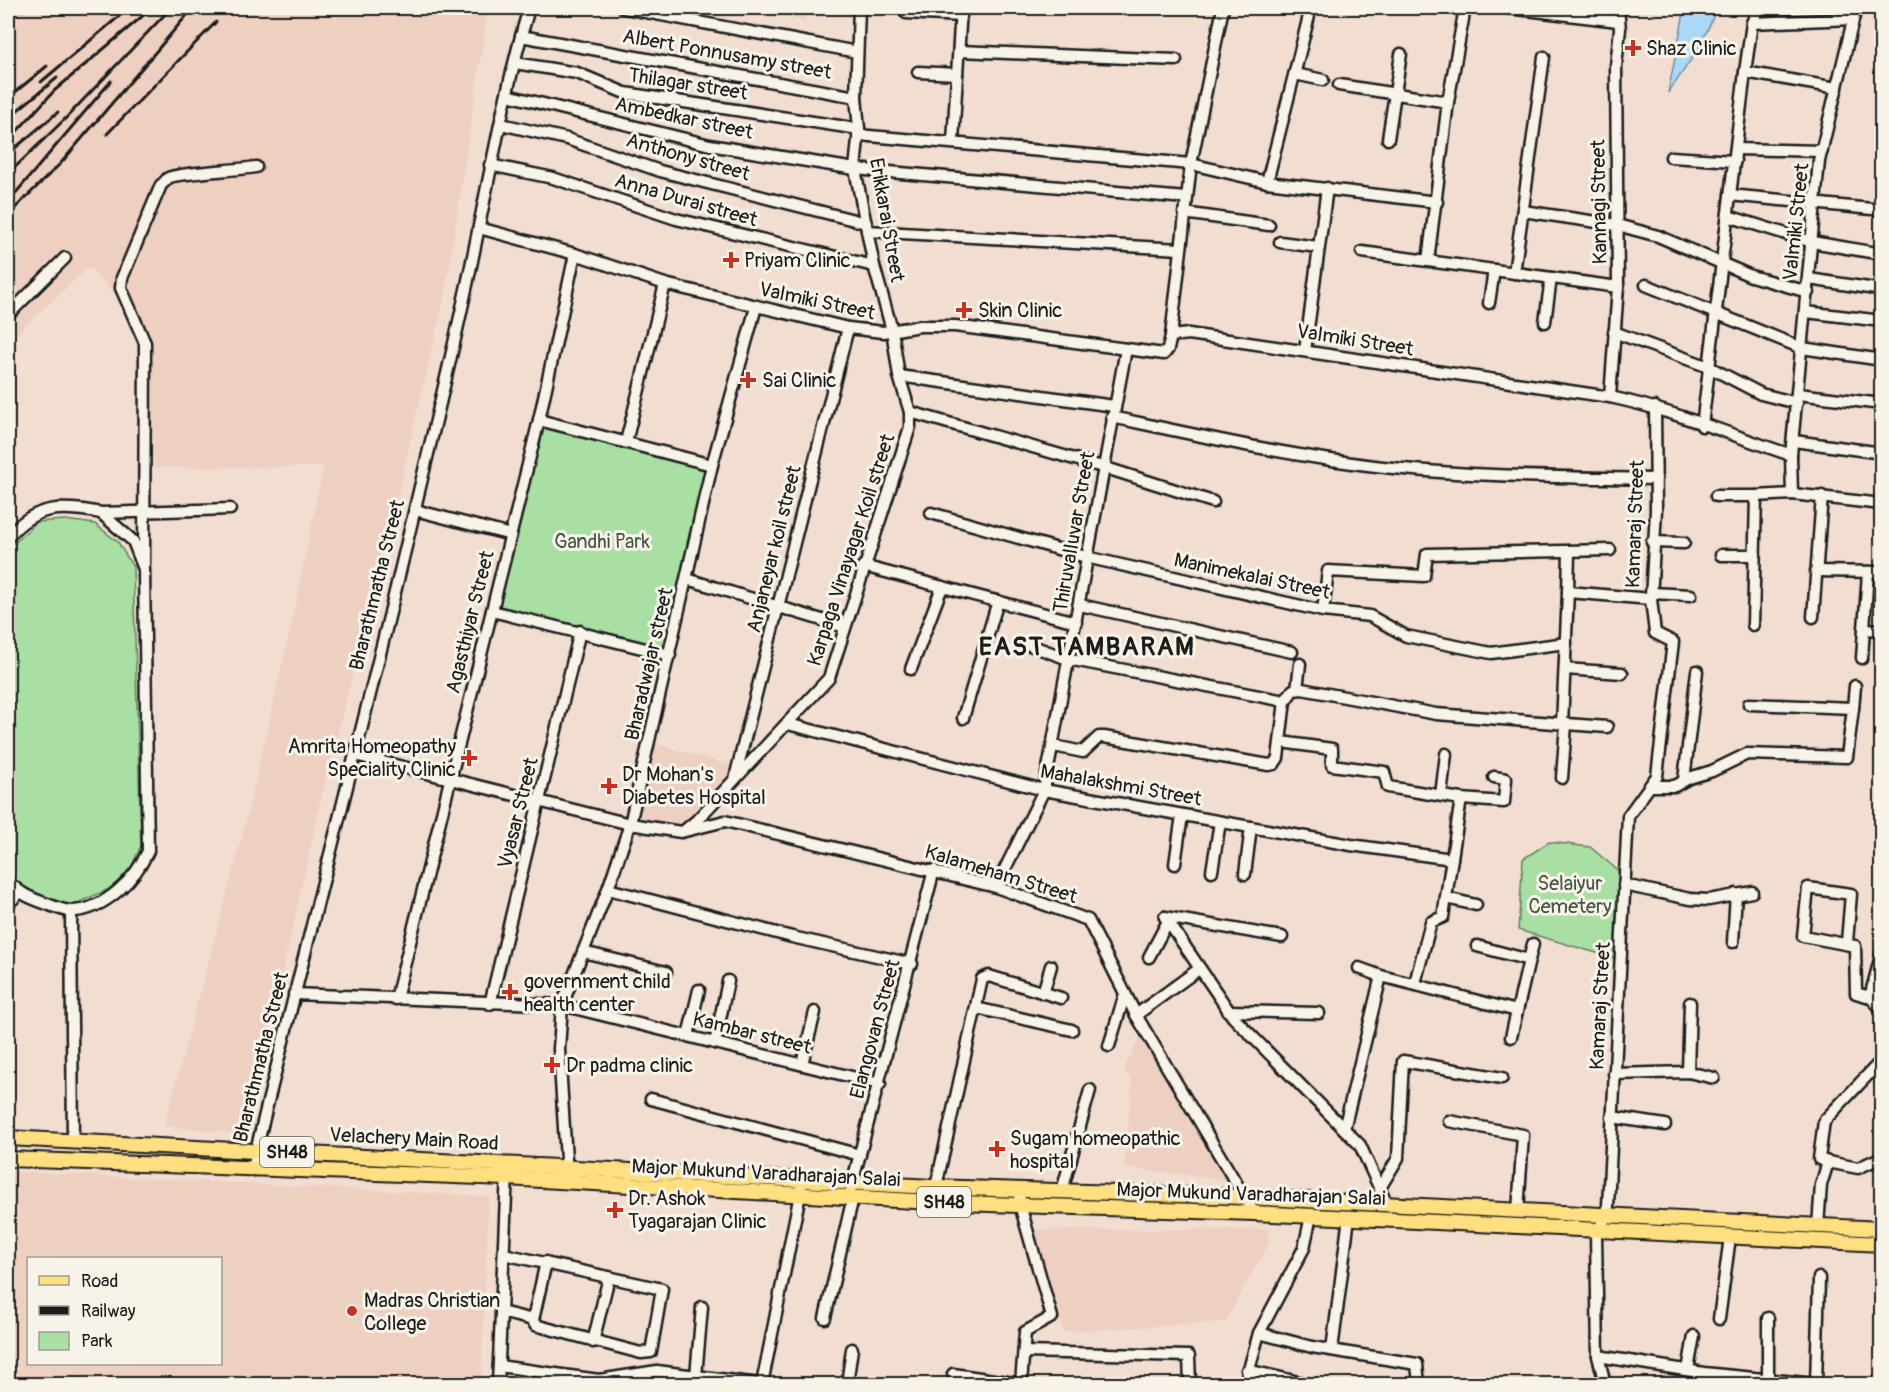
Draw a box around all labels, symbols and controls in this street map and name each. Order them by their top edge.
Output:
street label: Albert Ponnusamy street [621,23,834,85]
place label: Shaz Clinic [1646,36,1737,61]
marker: Shaz Clinic [1624,39,1642,57]
street label: Thilagar street [626,62,750,106]
street label: Ambedkar street [613,91,756,145]
street label: Anthony street [623,127,754,187]
street label: Kannagi Street [1585,138,1613,265]
street label: Erikkarai Street [864,156,910,285]
street label: Valmiki Street [1777,161,1815,282]
street label: Anna Durai street [612,168,761,233]
place label: Priyam Clinic [744,248,851,273]
marker: Priyam Clinic [722,251,740,269]
street label: Valmiki Street [757,277,878,326]
place label: Skin Clinic [978,298,1063,323]
marker: Skin Clinic [955,301,973,319]
street label: Valmiki Street [1295,318,1416,362]
place label: Sai Clinic [762,368,836,393]
marker: Sai Clinic [739,371,757,389]
street label: Karpaga Vinayagar Koil street [802,430,901,669]
street label: Thiruvalluvar Street [1048,448,1101,615]
street label: Kamaraj Street [1620,459,1650,588]
street label: Anjaneyar koil street [741,462,807,635]
street label: Bharathmatha Street [344,496,411,673]
park label: Gandhi Park [554,529,650,554]
street label: Agasthiyar Street [440,547,500,696]
street label: Manimekalai Street [1172,547,1333,605]
street label: Bharadwajar street [619,584,679,743]
district label: EAST TAMBARAM [979,631,1195,663]
place label: Amrita Homeopathy Speciality Clinic [288,734,456,782]
marker: Amrita Homeopathy Speciality Clinic [460,749,478,767]
street label: Vyasar Street [492,754,544,871]
street label: Mahalakshmi Street [1039,759,1204,812]
place label: Dr Mohan's Diabetes Hospital [622,762,766,810]
marker: Dr Mohan's Diabetes Hospital [600,777,618,795]
street label: Kalameham Street [922,839,1081,909]
park label: Selaiyur Cemetery [1528,871,1612,919]
street label: Kamaraj Street [1584,940,1616,1071]
street label: Elangovan Street [844,956,906,1102]
street label: Bharathmatha Street [228,968,295,1145]
place label: government child health center [524,969,671,1017]
marker: government child health center [501,983,519,1001]
street label: Kambar street [690,1006,815,1060]
place label: Dr padma clinic [566,1053,693,1078]
marker: Dr padma clinic [543,1056,561,1074]
street label: Velachery Main Road [329,1122,499,1156]
place label: Sugam homeopathic hospital [1010,1126,1181,1174]
road number: SH48 [260,1137,314,1167]
marker: Sugam homeopathic hospital [988,1140,1006,1158]
street label: Major Mukund Varadharajan Salai [631,1153,901,1193]
street label: Major Mukund Varadharajan Salai [1116,1177,1386,1211]
place label: Dr. Ashok Tyagarajan Clinic [628,1186,767,1234]
road number: SH48 [917,1187,971,1217]
marker: Dr. Ashok Tyagarajan Clinic [606,1201,624,1219]
legend [27,1257,222,1365]
text: Road [81,1270,118,1293]
place label: Madras Christian College [364,1288,500,1336]
text: Railway [81,1300,136,1323]
marker: Madras Christian College [345,1304,359,1318]
text: Park [81,1330,113,1353]

